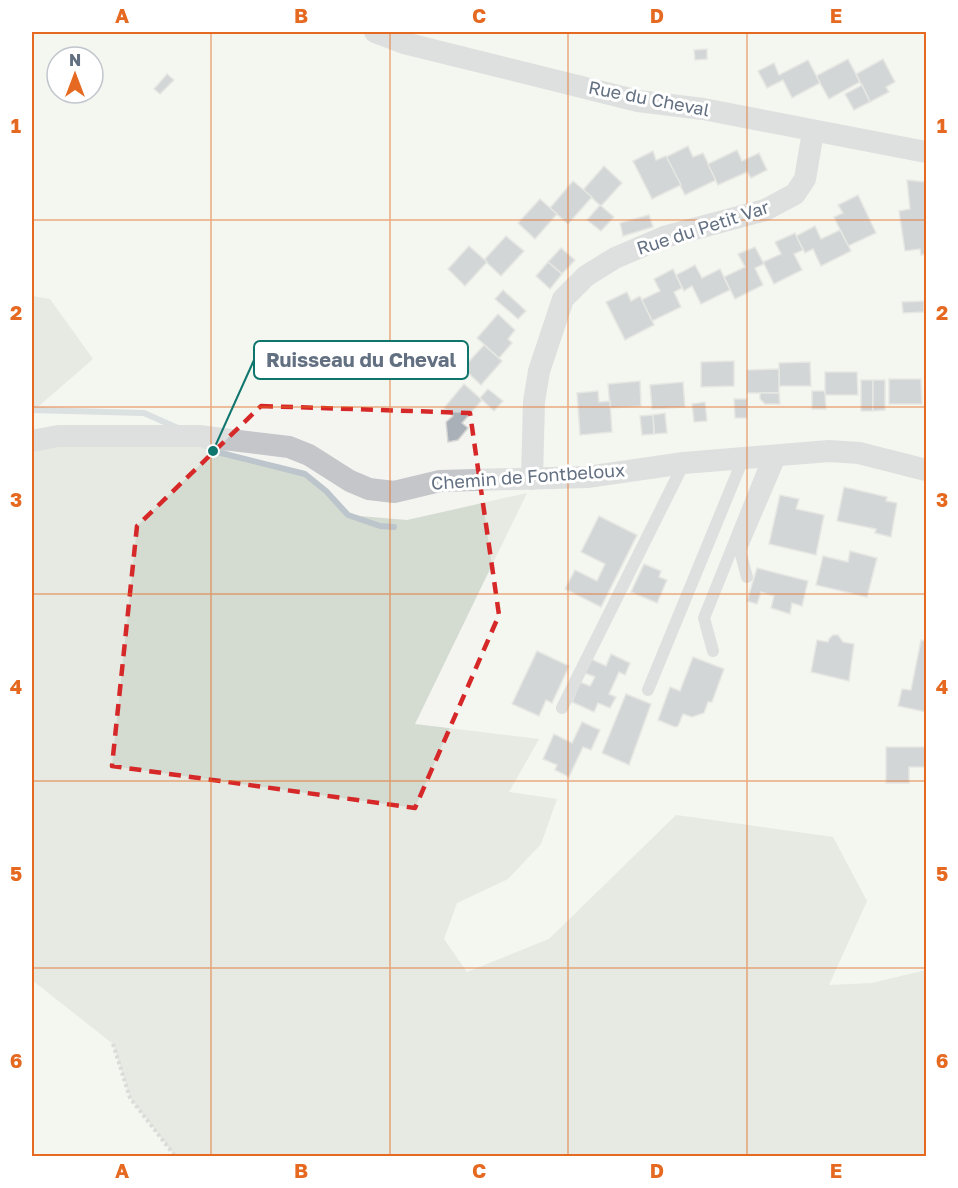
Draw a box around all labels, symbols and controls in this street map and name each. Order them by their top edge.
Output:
text: A [115,3,129,27]
text: B [294,3,308,27]
text: C [472,3,486,27]
text: D [650,3,664,27]
text: E [830,3,842,27]
north arrow [45,45,105,105]
text: N [69,50,81,70]
street label: Rue du Cheval [587,75,712,121]
text: 1 [11,113,21,137]
text: 1 [937,113,947,137]
street label: Rue du Petit Var [634,195,772,259]
text: 2 [10,300,22,324]
text: 2 [936,300,948,324]
callout: Ruisseau du Cheval [254,341,468,379]
text: Ruisseau du Cheval [266,347,456,371]
street label: Chemin de Fontbeloux [430,458,626,494]
text: 3 [10,487,22,511]
text: 3 [936,487,948,511]
text: 4 [10,674,22,698]
text: 4 [936,674,948,698]
text: 5 [10,861,22,885]
text: 5 [936,861,948,885]
text: 6 [10,1048,22,1072]
text: 6 [936,1048,948,1072]
text: A [115,1158,129,1182]
text: B [294,1158,308,1182]
text: C [472,1158,486,1182]
text: D [650,1158,664,1182]
text: E [830,1158,842,1182]

